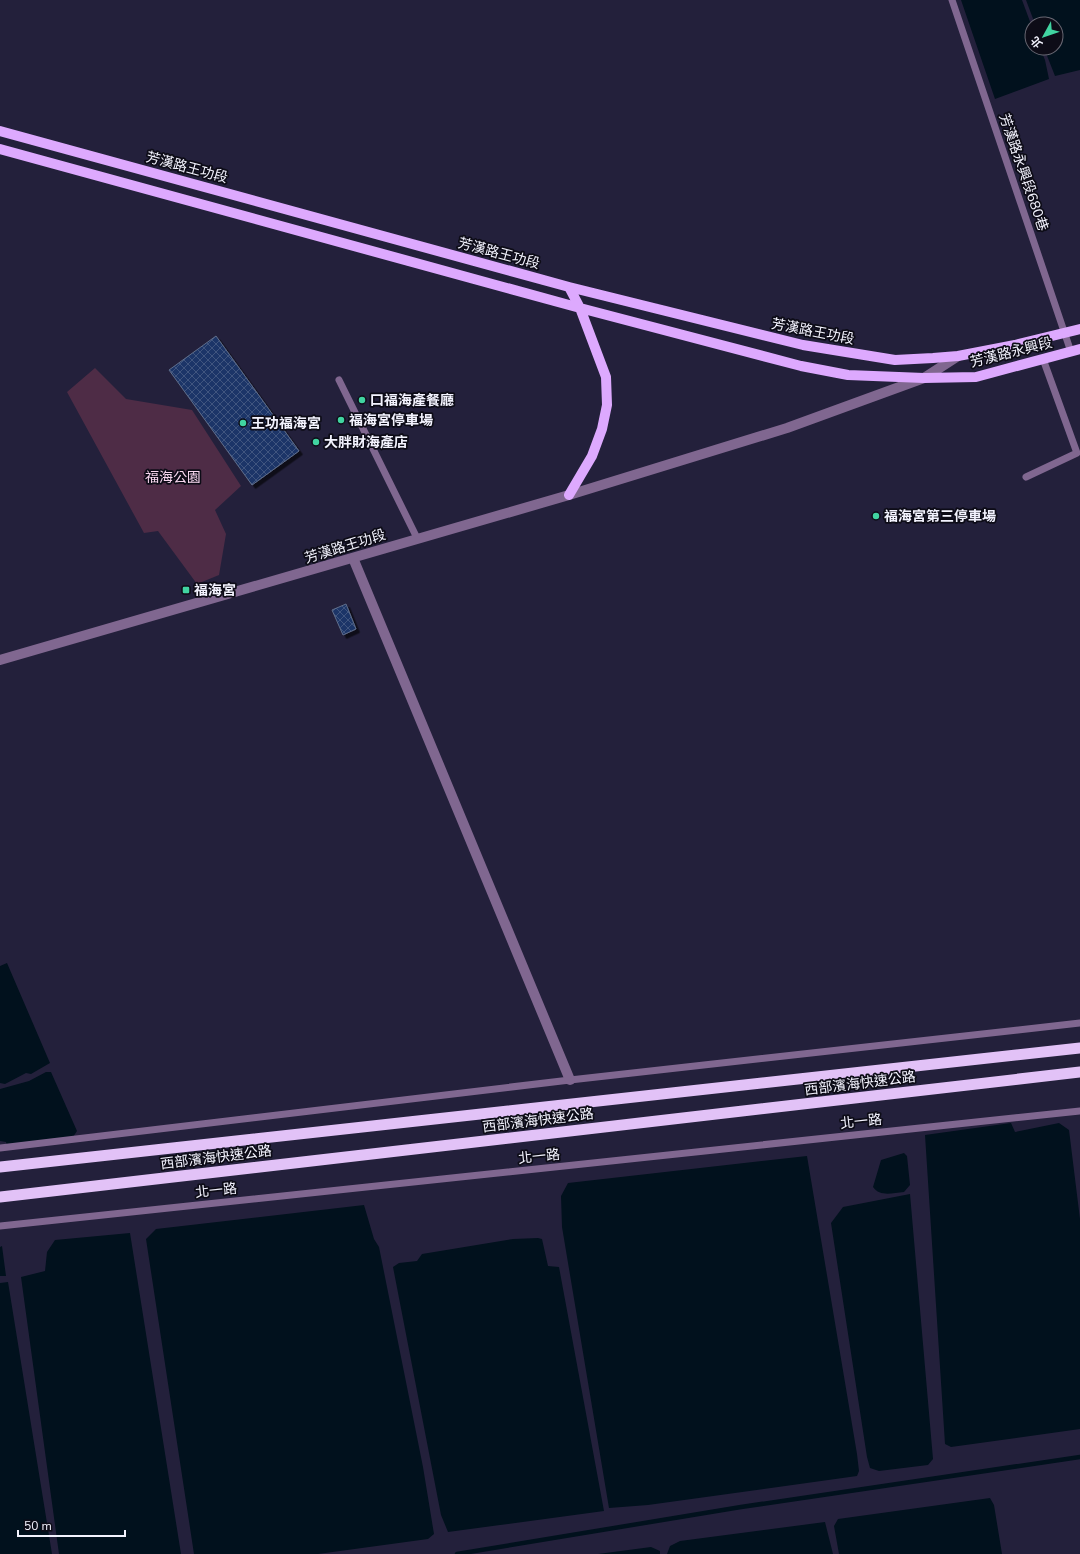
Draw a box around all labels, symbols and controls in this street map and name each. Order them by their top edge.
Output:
north arrow [1024,16,1064,56]
text: 北 [1027,33,1046,51]
street label: 芳漢路永興段680巷 [994,111,1053,234]
street label: 芳漢路王功段 [144,147,230,188]
street label: 芳漢路王功段 [456,233,542,274]
street label: 芳漢路王功段 [770,314,856,349]
street label: 芳漢路永興段 [968,333,1054,372]
place label: 口福海產餐廳 [370,391,454,410]
marker: 口福海產餐廳 [357,395,367,405]
place label: 福海宮停車場 [349,411,433,430]
place label: 王功福海宮 [251,414,321,433]
marker: 福海宮停車場 [336,415,346,425]
marker: 王功福海宮 [238,418,248,428]
place label: 大胖財海產店 [324,433,408,452]
marker: 大胖財海產店 [311,437,321,447]
park label: 福海公園 [145,468,201,487]
place label: 福海宮第三停車場 [884,507,996,526]
marker: 福海宮第三停車場 [871,511,881,521]
street label: 芳漢路王功段 [302,525,388,568]
place label: 福海宮 [194,581,236,600]
marker: 福海宮 [181,585,191,595]
street label: 西部濱海快速公路 [803,1067,917,1100]
street label: 西部濱海快速公路 [481,1104,595,1137]
street label: 北一路 [839,1110,883,1133]
street label: 西部濱海快速公路 [159,1141,273,1174]
street label: 北一路 [517,1145,561,1168]
street label: 北一路 [194,1179,238,1202]
scale bar [18,1512,125,1538]
text: 50 m [24,1518,52,1534]

